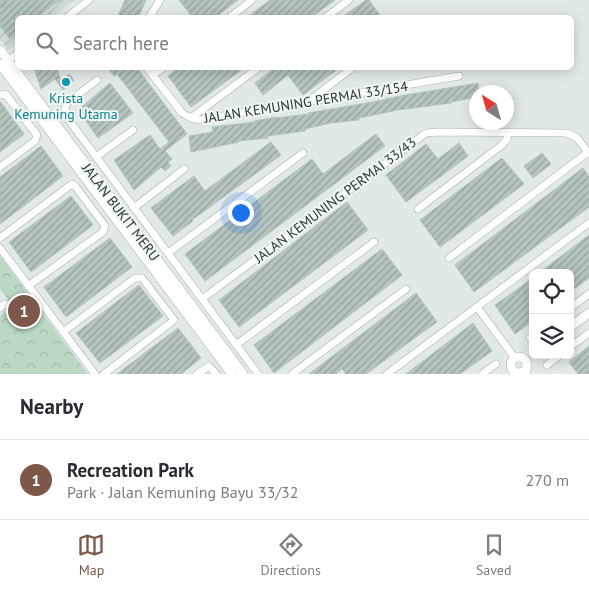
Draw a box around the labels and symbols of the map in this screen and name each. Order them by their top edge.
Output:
marker: Krista Kemuning Utama [60,76,72,88]
street label: JALAN KEMUNING PERMAI 33/154 [202,77,410,127]
north arrow [469,85,514,130]
place label: Krista Kemuning Utama [14,89,118,123]
street label: JALAN KEMUNING PERMAI 33/43 [249,133,420,268]
street label: JALAN BUKIT MERU [78,159,164,264]
your location [228,200,254,226]
pin: 1 [8,292,40,330]

